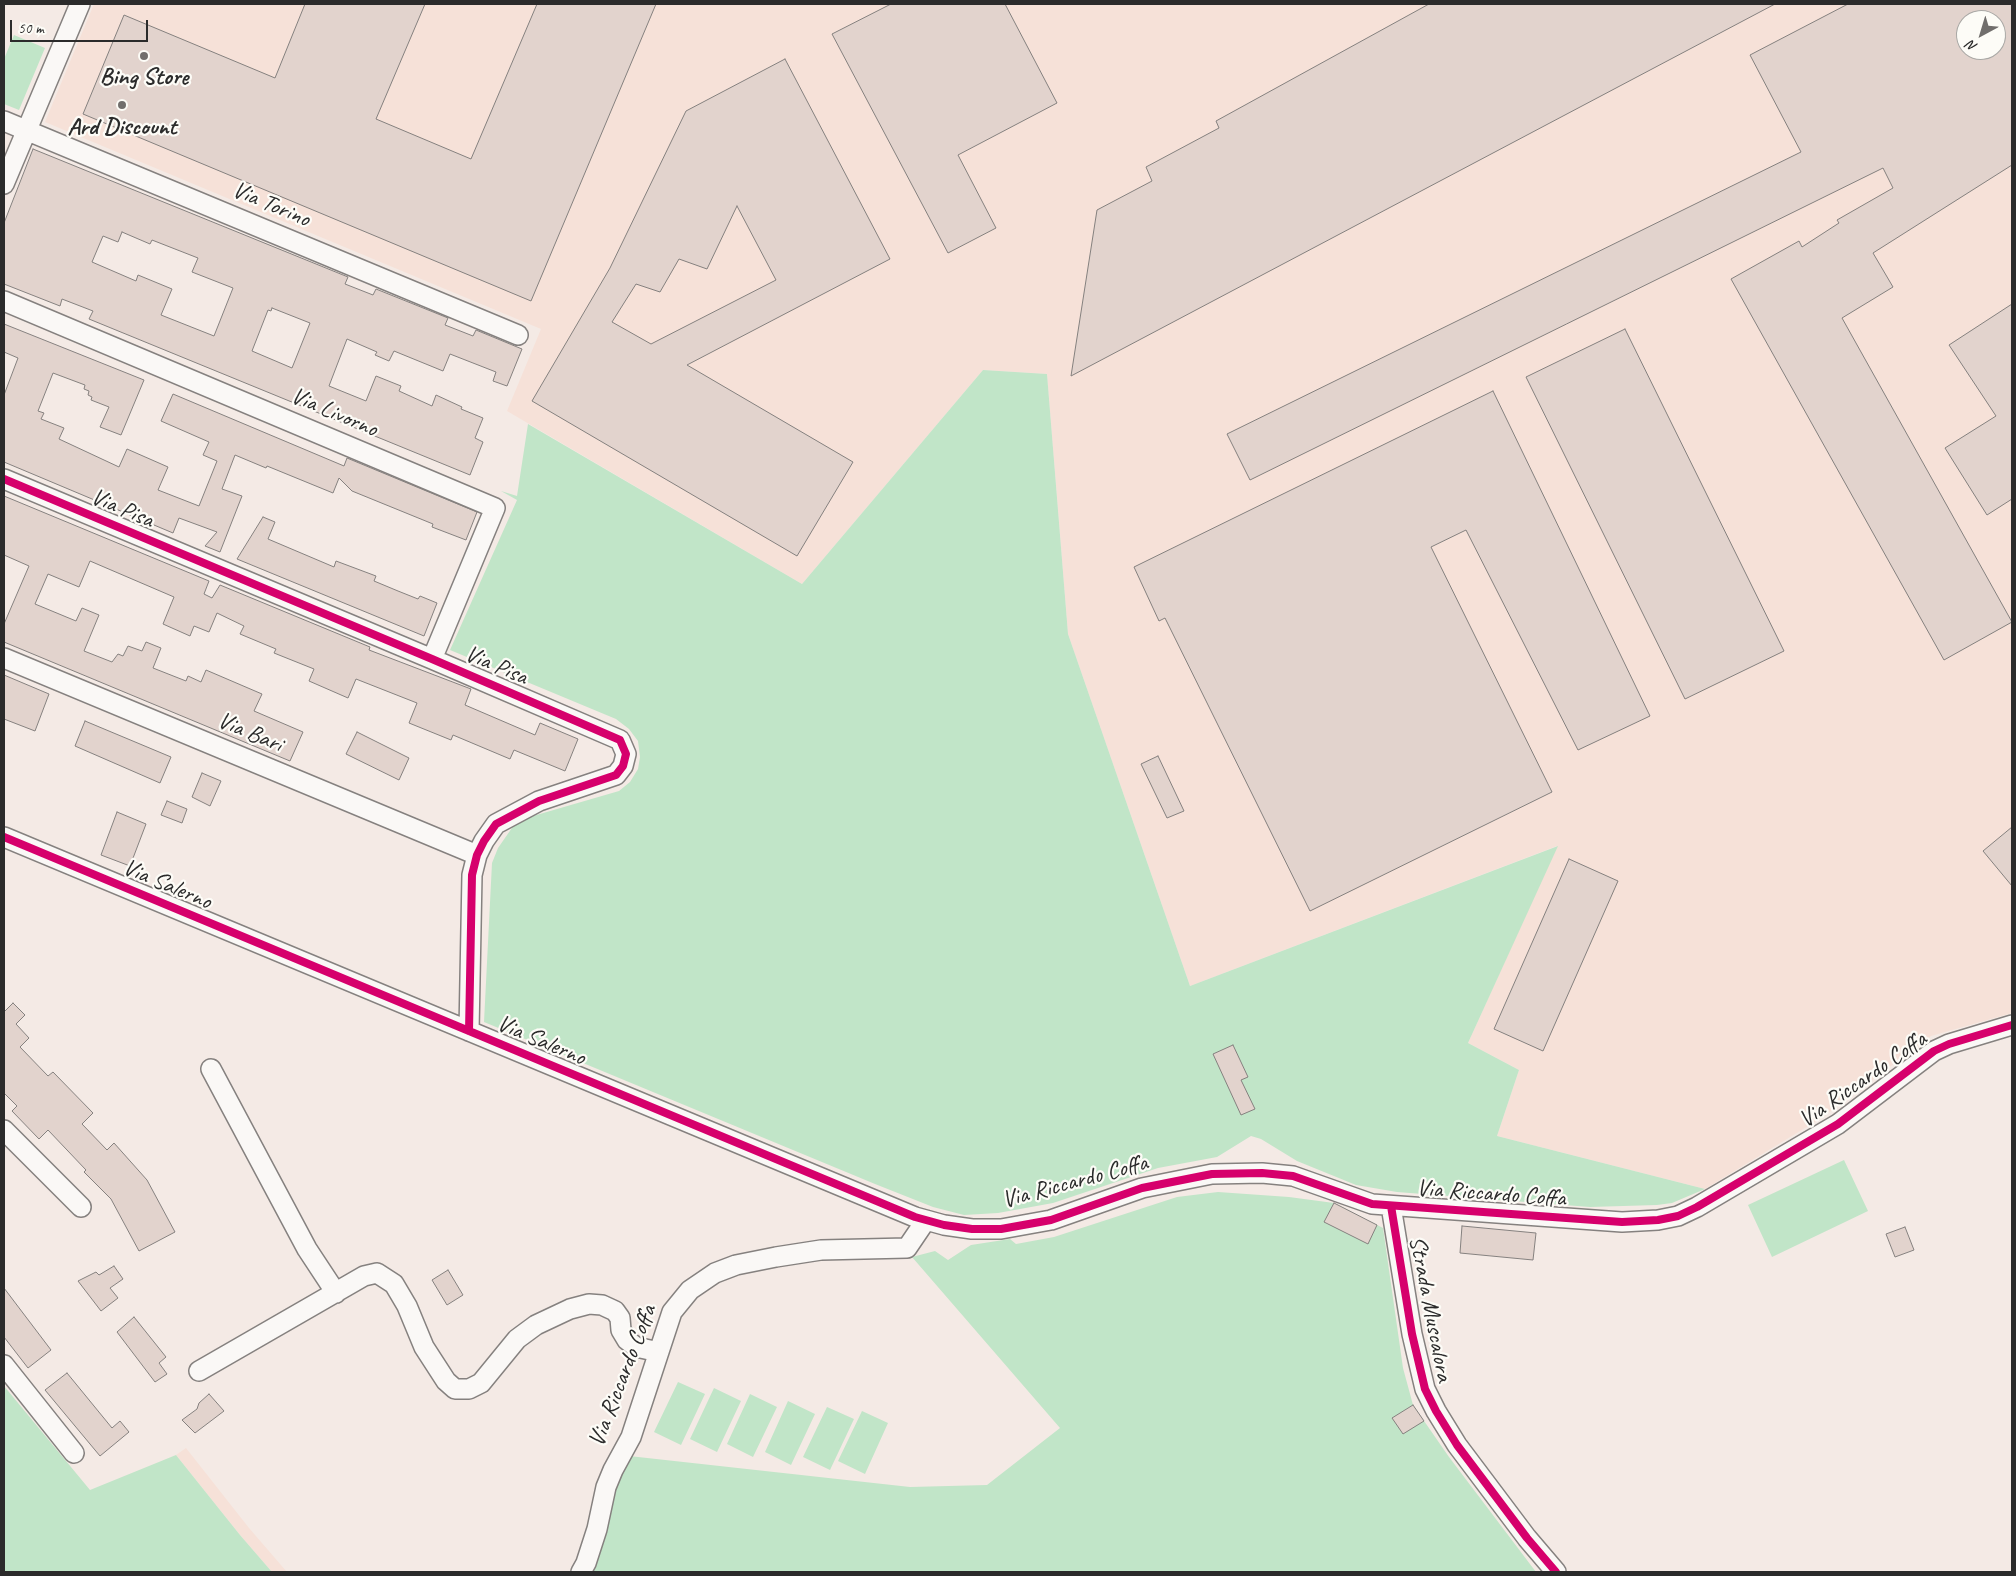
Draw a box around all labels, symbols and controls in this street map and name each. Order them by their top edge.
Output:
scale bar [12,10,150,42]
north arrow [1956,10,2006,60]
text: 50 m [18,19,44,38]
text: N [1963,37,1981,56]
marker: Bing Store [138,50,150,62]
place label: Bing Store [100,64,188,92]
marker: Ard Discount [116,99,128,111]
place label: Ard Discount [68,114,176,142]
street label: Via Torino [228,176,314,234]
street label: Via Livorno [286,382,382,444]
street label: Via Pisa [86,483,158,535]
street label: Via Pisa [460,640,532,692]
street label: Via Bari [213,707,287,759]
street label: Via Salerno [118,854,216,916]
street label: Via Salerno [492,1010,590,1072]
street label: Via Riccardo Coffa [1794,1025,1932,1135]
street label: Via Riccardo Coffa [999,1149,1151,1215]
street label: Via Riccardo Coffa [1415,1174,1567,1214]
street label: Strada Muscalora [1402,1234,1458,1384]
street label: Via Riccardo Coffa [583,1301,663,1451]

